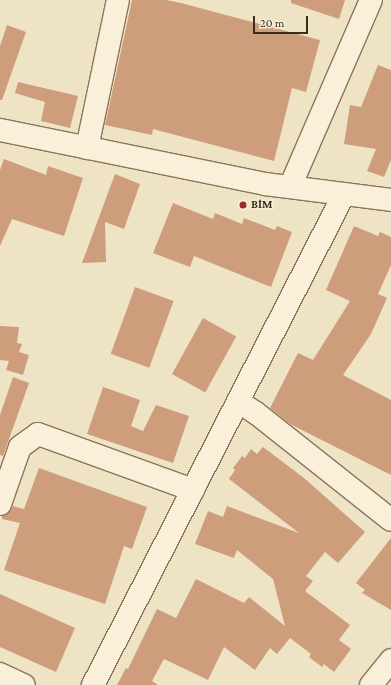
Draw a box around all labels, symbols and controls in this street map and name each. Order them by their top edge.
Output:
scale bar [255,8,310,34]
text: 20 m [260,16,284,30]
place label: BİM [251,198,273,212]
marker: BİM [238,200,248,210]

